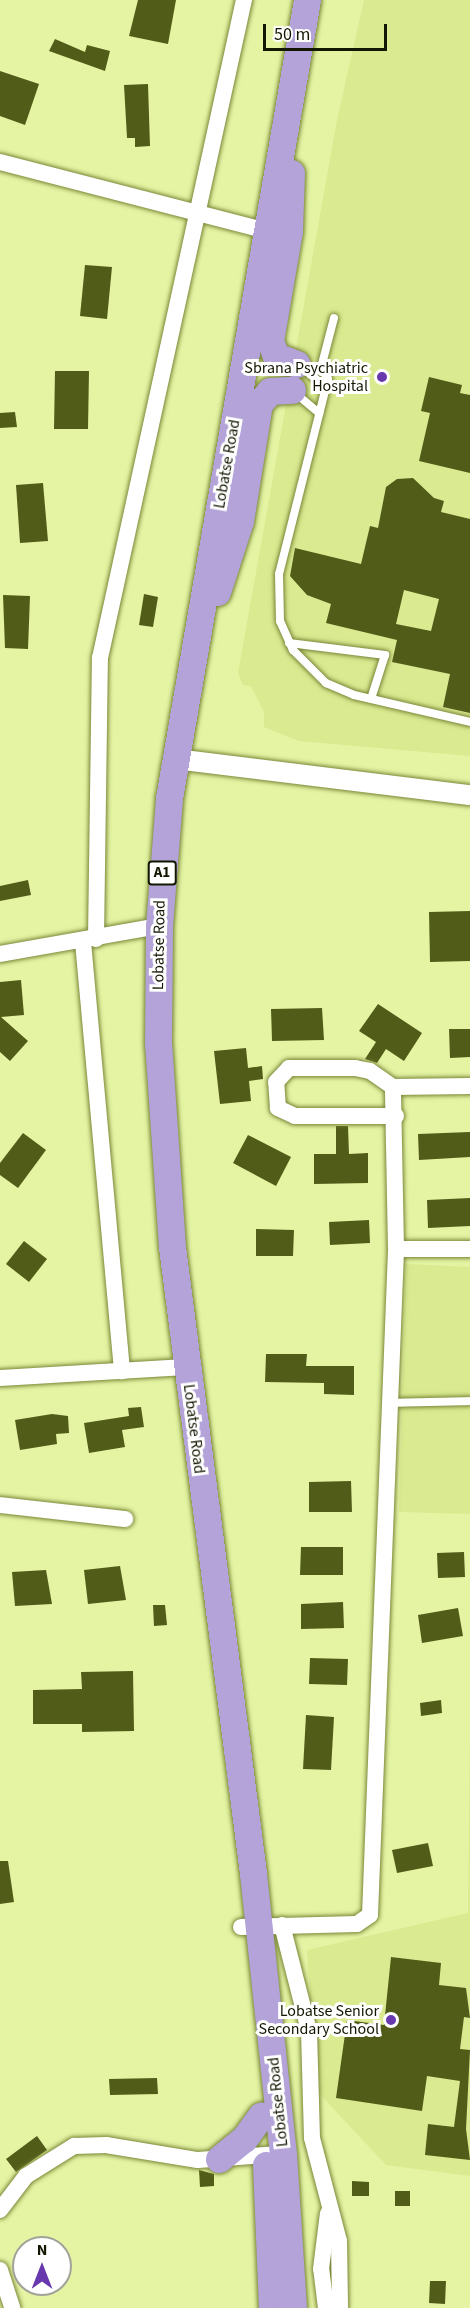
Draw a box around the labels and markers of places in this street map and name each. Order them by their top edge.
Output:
place label: Sbrana Psychiatric Hospital [244,358,368,396]
marker: Sbrana Psychiatric Hospital [373,368,391,386]
place label: Lobatse Senior Secondary School [259,2001,379,2039]
marker: Lobatse Senior Secondary School [384,2013,398,2027]

